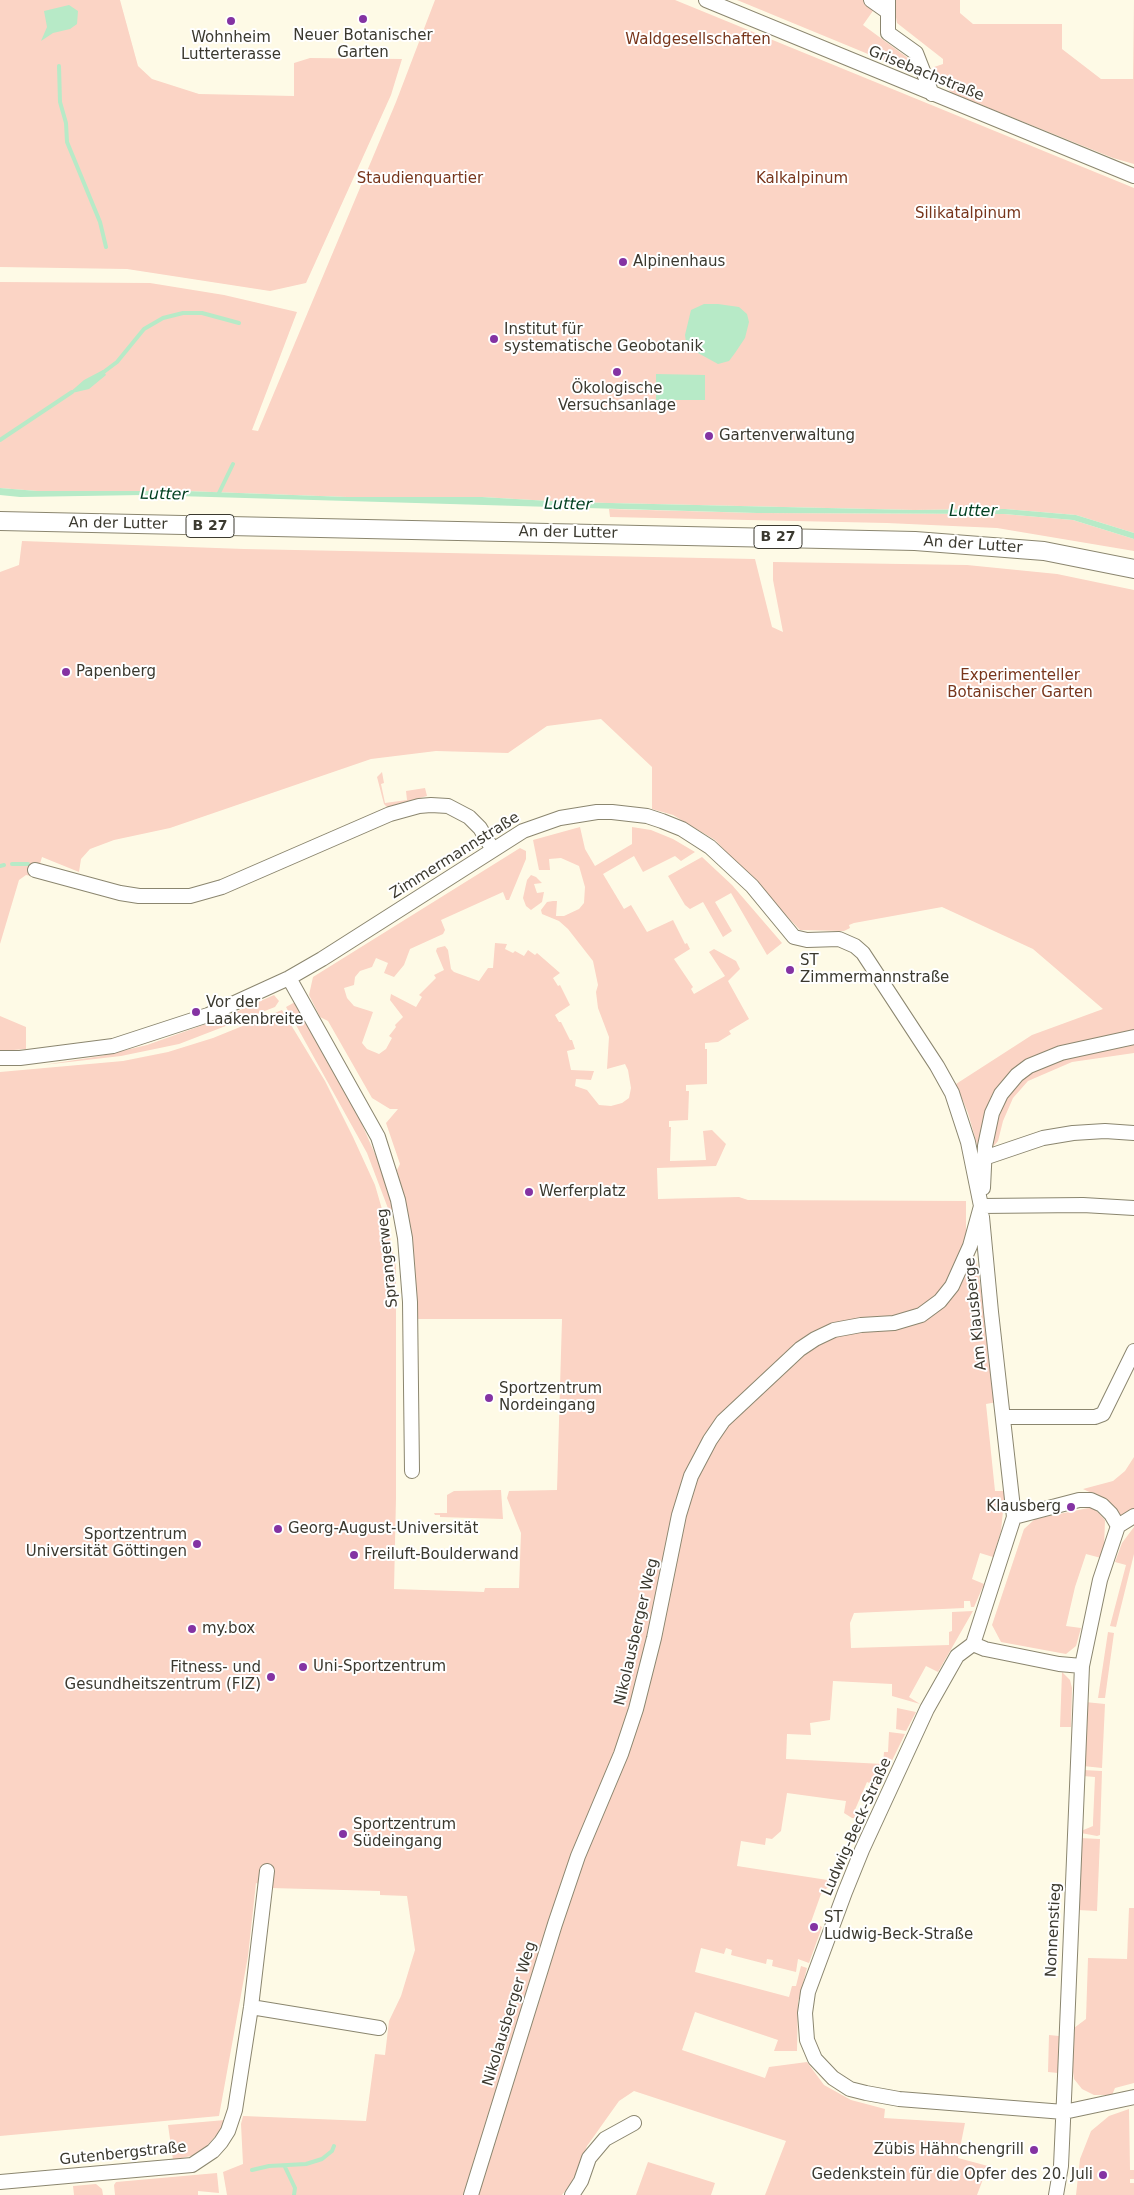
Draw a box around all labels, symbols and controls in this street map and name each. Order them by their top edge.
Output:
marker: Neuer Botanischer Garten [357,13,369,25]
marker: Wohnheim Lutterterasse [225,15,237,27]
place label: Neuer Botanischer Garten [293,27,433,62]
place label: Wohnheim Lutterterasse [181,29,281,64]
park label: Waldgesellschaften [625,31,771,49]
street label: Grisebachstraße [866,43,986,105]
park label: Staudienquartier [357,170,483,188]
park label: Kalkalpinum [756,170,848,188]
park label: Silikatalpinum [915,205,1021,223]
place label: Alpinenhaus [633,253,725,271]
marker: Alpinenhaus [617,256,629,268]
place label: Institut für systematische Geobotanik [504,321,703,356]
marker: Institut für systematische Geobotanik [488,333,500,345]
marker: Ökologische Versuchsanlage [611,366,623,378]
place label: Ökologische Versuchsanlage [558,380,676,415]
place label: Gartenverwaltung [719,427,855,445]
marker: Gartenverwaltung [703,430,715,442]
water label: Lutter [140,485,188,505]
water label: Lutter [544,495,592,515]
water label: Lutter [949,502,997,522]
street label: An der Lutter [68,514,168,534]
road number: B 27 [186,514,234,538]
street label: An der Lutter [518,523,618,543]
road number: B 27 [754,526,802,548]
street label: An der Lutter [923,533,1023,557]
place label: Papenberg [76,663,156,681]
marker: Papenberg [60,666,72,678]
park label: Experimenteller Botanischer Garten [947,667,1093,702]
street label: Zimmermannstraße [387,809,523,903]
place label: ST Zimmermannstraße [800,952,949,987]
marker: ST Zimmermannstraße [784,964,796,976]
place label: Vor der Laakenbreite [206,994,303,1029]
marker: Vor der Laakenbreite [190,1006,202,1018]
place label: Werferplatz [539,1183,626,1201]
marker: Werferplatz [523,1186,535,1198]
street label: Sprangerweg [374,1207,402,1309]
street label: Am Klausberge [961,1257,991,1371]
place label: Sportzentrum Nordeingang [499,1380,602,1415]
marker: Sportzentrum Nordeingang [483,1392,495,1404]
place label: Klausberg [986,1498,1061,1516]
marker: Klausberg [1065,1501,1077,1513]
place label: Georg-August-Universität [288,1520,478,1538]
marker: Georg-August-Universität [272,1523,284,1535]
place label: Sportzentrum Universität Göttingen [26,1526,187,1561]
marker: Sportzentrum Universität Göttingen [191,1538,203,1550]
place label: Freiluft-Boulderwand [364,1546,519,1564]
marker: Freiluft-Boulderwand [348,1549,360,1561]
street label: Nikolausberger Weg [611,1557,663,1707]
place label: my.box [202,1620,255,1638]
marker: my.box [186,1623,198,1635]
place label: Uni-Sportzentrum [313,1658,446,1676]
place label: Fitness- und Gesundheitszentrum (FIZ) [65,1659,261,1694]
marker: Uni-Sportzentrum [297,1661,309,1673]
marker: Fitness- und Gesundheitszentrum (FIZ) [265,1671,277,1683]
street label: Ludwig-Beck-Straße [818,1755,896,1899]
place label: Sportzentrum Südeingang [353,1816,456,1851]
marker: Sportzentrum Südeingang [337,1828,349,1840]
street label: Nonnenstieg [1043,1882,1065,1978]
place label: ST Ludwig-Beck-Straße [824,1909,973,1944]
marker: ST Ludwig-Beck-Straße [808,1921,820,1933]
street label: Nikolausberger Weg [479,1939,541,2089]
street label: Gutenbergstraße [59,2138,187,2170]
place label: Zübis Hähnchengrill [874,2141,1024,2159]
marker: Zübis Hähnchengrill [1028,2144,1040,2156]
place label: Gedenkstein für die Opfer des 20. Juli [811,2166,1093,2184]
marker: Gedenkstein für die Opfer des 20. Juli [1097,2169,1109,2181]

